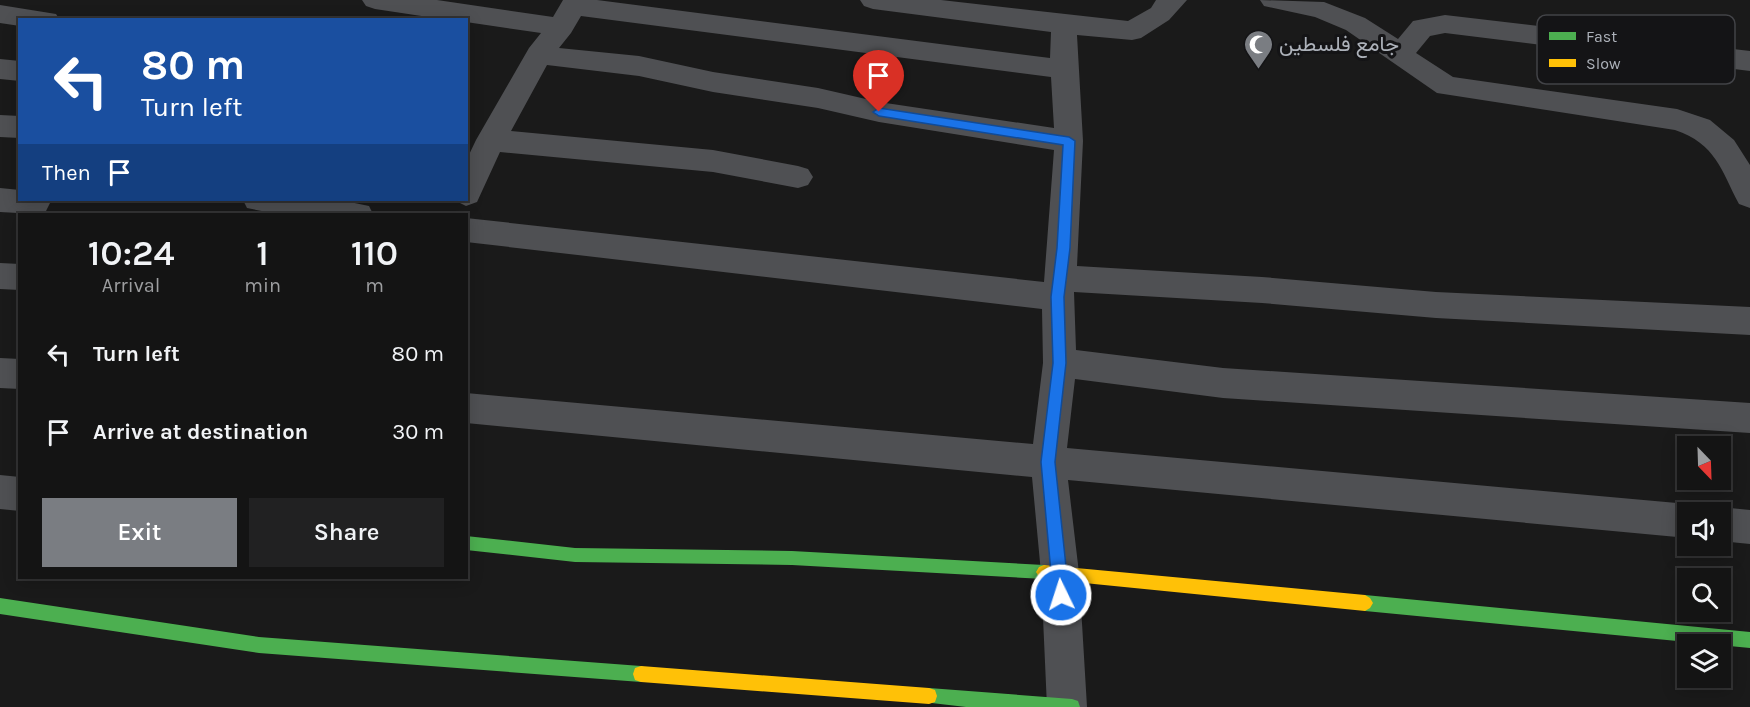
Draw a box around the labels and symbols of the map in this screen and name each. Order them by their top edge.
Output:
legend [1537,15,1735,84]
text: Fast [1586,27,1617,46]
mosque icon: جامع فلسطين [1242,28,1274,70]
place label: جامع فلسطين [1279,32,1399,58]
pin [853,50,904,112]
text: Slow [1586,54,1621,73]
north arrow [1677,436,1731,490]
position arrow [1029,563,1093,627]

